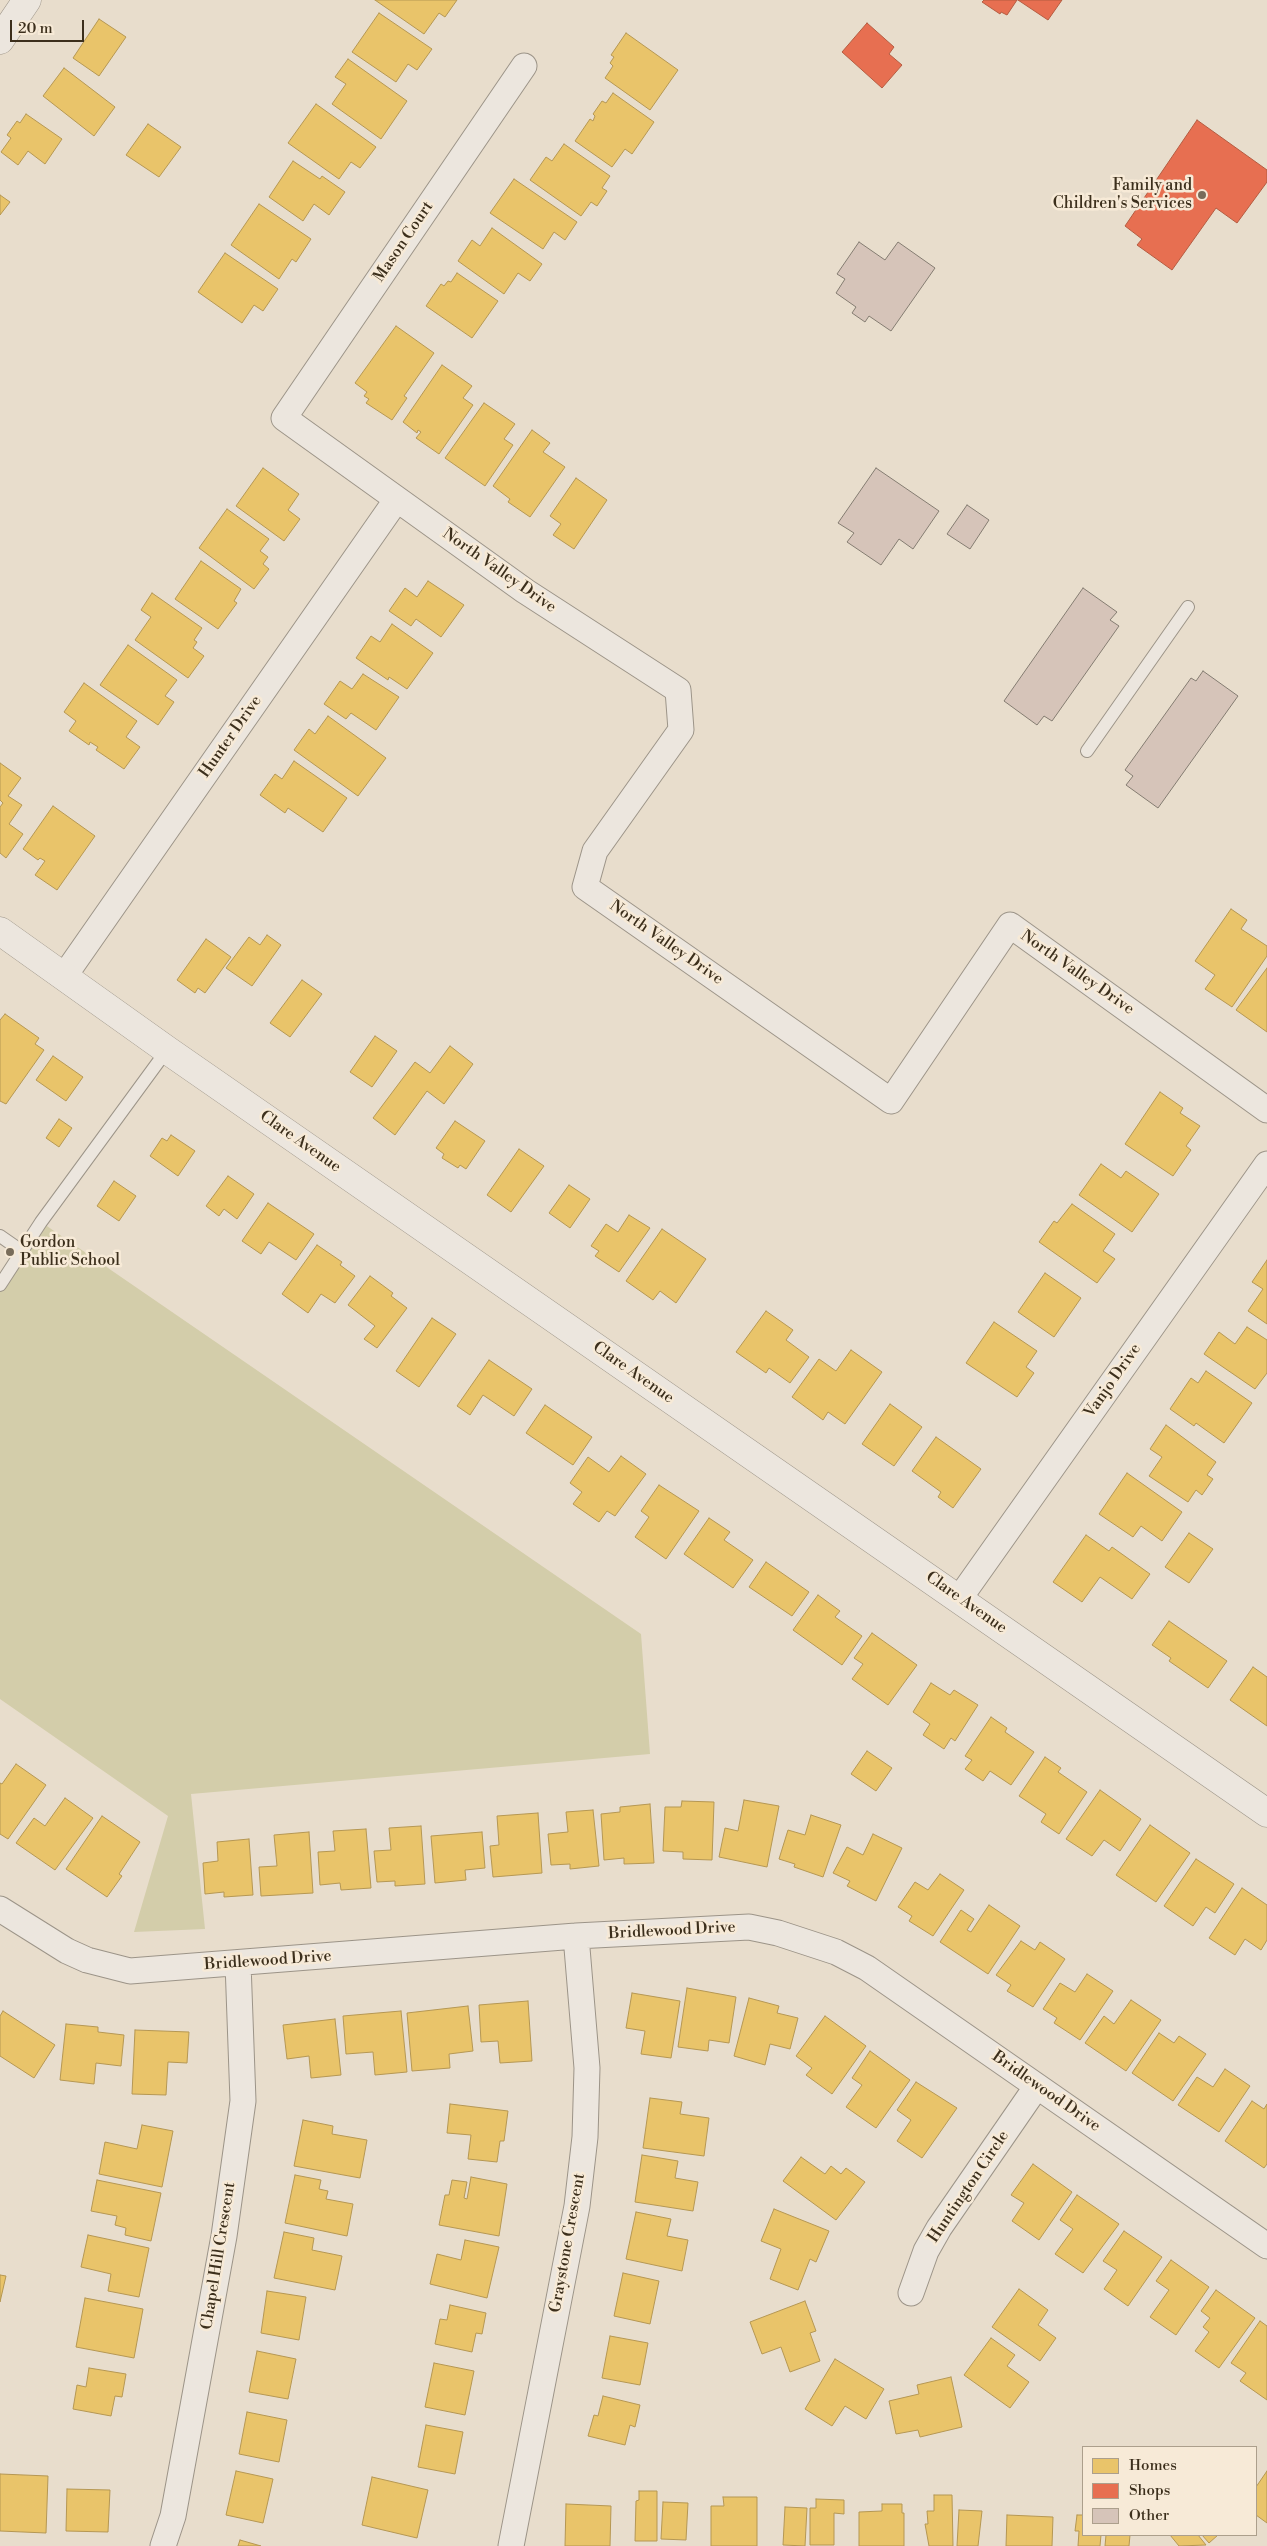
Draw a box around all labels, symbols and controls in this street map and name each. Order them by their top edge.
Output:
scale bar [12,10,86,42]
text: 20 m [18,19,53,38]
place label: Family and Children's Services [1053,176,1192,214]
marker: Family and Children's Services [1196,189,1208,201]
street label: Mason Court [370,198,438,286]
street label: North Valley Drive [439,525,559,617]
street label: Hunter Drive [196,692,266,782]
street label: North Valley Drive [606,897,726,989]
street label: North Valley Drive [1017,927,1137,1019]
street label: Clare Avenue [256,1107,344,1177]
place label: Gordon Public School [20,1233,120,1271]
marker: Gordon Public School [4,1246,16,1258]
street label: Clare Avenue [589,1338,677,1408]
street label: Vanjo Drive [1080,1340,1146,1422]
street label: Clare Avenue [922,1568,1010,1638]
street label: Bridlewood Drive [608,1918,736,1944]
street label: Bridlewood Drive [204,1947,332,1975]
street label: Bridlewood Drive [988,2048,1104,2136]
street label: Huntington Circle [924,2127,1014,2247]
street label: Graystone Crescent [546,2172,590,2314]
street label: Chapel Hill Crescent [198,2181,240,2331]
legend [1082,2446,1257,2536]
text: Homes [1129,2456,1177,2475]
text: Shops [1129,2481,1170,2500]
text: Other [1129,2506,1169,2525]

